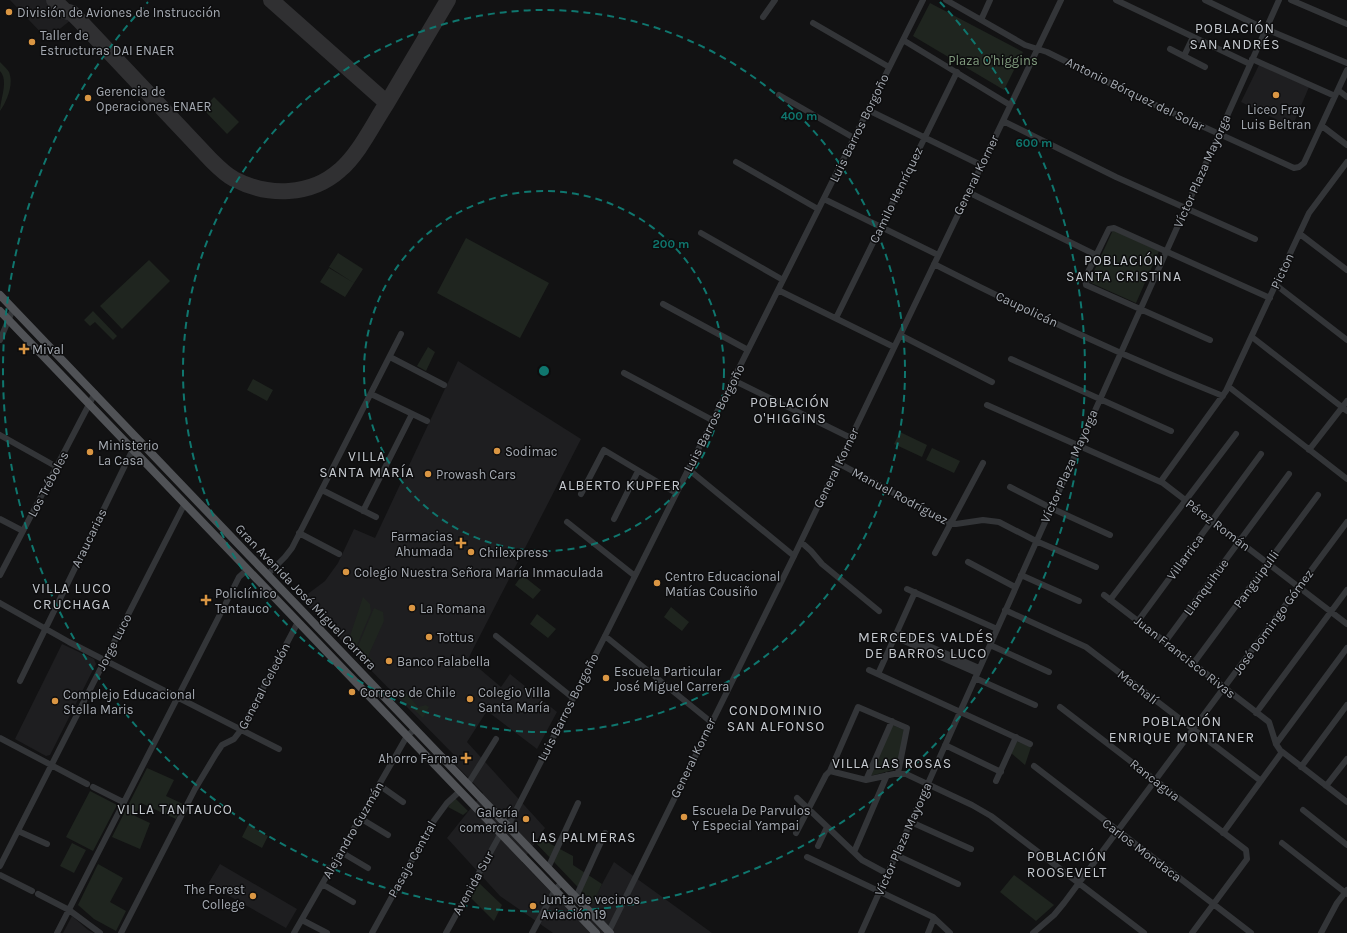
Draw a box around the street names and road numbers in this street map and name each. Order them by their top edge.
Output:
street label: Antonio Bórquez del Solar [1063,54,1207,135]
street label: Luis Barros Borgoño [826,71,892,185]
street label: Víctor Plaza Mayorga [1170,112,1234,230]
street label: General Korner [950,132,1002,217]
street label: Camilo Henríquez [866,144,927,246]
street label: Picton [1267,251,1297,291]
street label: Caupolicán [993,288,1061,330]
street label: Luis Barros Borgoño [680,362,748,474]
street label: Víctor Plaza Mayorga [1037,407,1101,525]
street label: General Korner [810,425,862,510]
street label: Los Tréboles [24,449,72,519]
street label: Manuel Rodríguez [849,464,951,528]
street label: Pérez Román [1183,496,1253,554]
street label: Araucarias [68,506,110,570]
street label: Gran Avenida José Miguel Carrera [232,521,380,673]
street label: Villarrica [1163,531,1207,583]
street label: Panguipulli [1230,547,1282,611]
street label: Llanquihue [1180,555,1233,619]
street label: José Domingo Gómez [1230,566,1316,678]
street label: Jorge Luco [93,611,135,673]
street label: Juan Francisco Rivas [1131,613,1239,701]
street label: General Celedón [235,640,293,732]
street label: Luis Barros Borgoño [534,651,602,763]
street label: Machalí [1115,666,1161,708]
street label: General Korner [667,715,719,800]
street label: Rancagua [1127,756,1183,804]
street label: Alejandro Guzmán [319,779,387,881]
street label: Víctor Plaza Mayorga [871,780,935,898]
street label: Carlos Mondaca [1099,815,1185,885]
street label: Pasaje Central [385,818,439,900]
street label: Avenida Sur [449,848,497,917]

